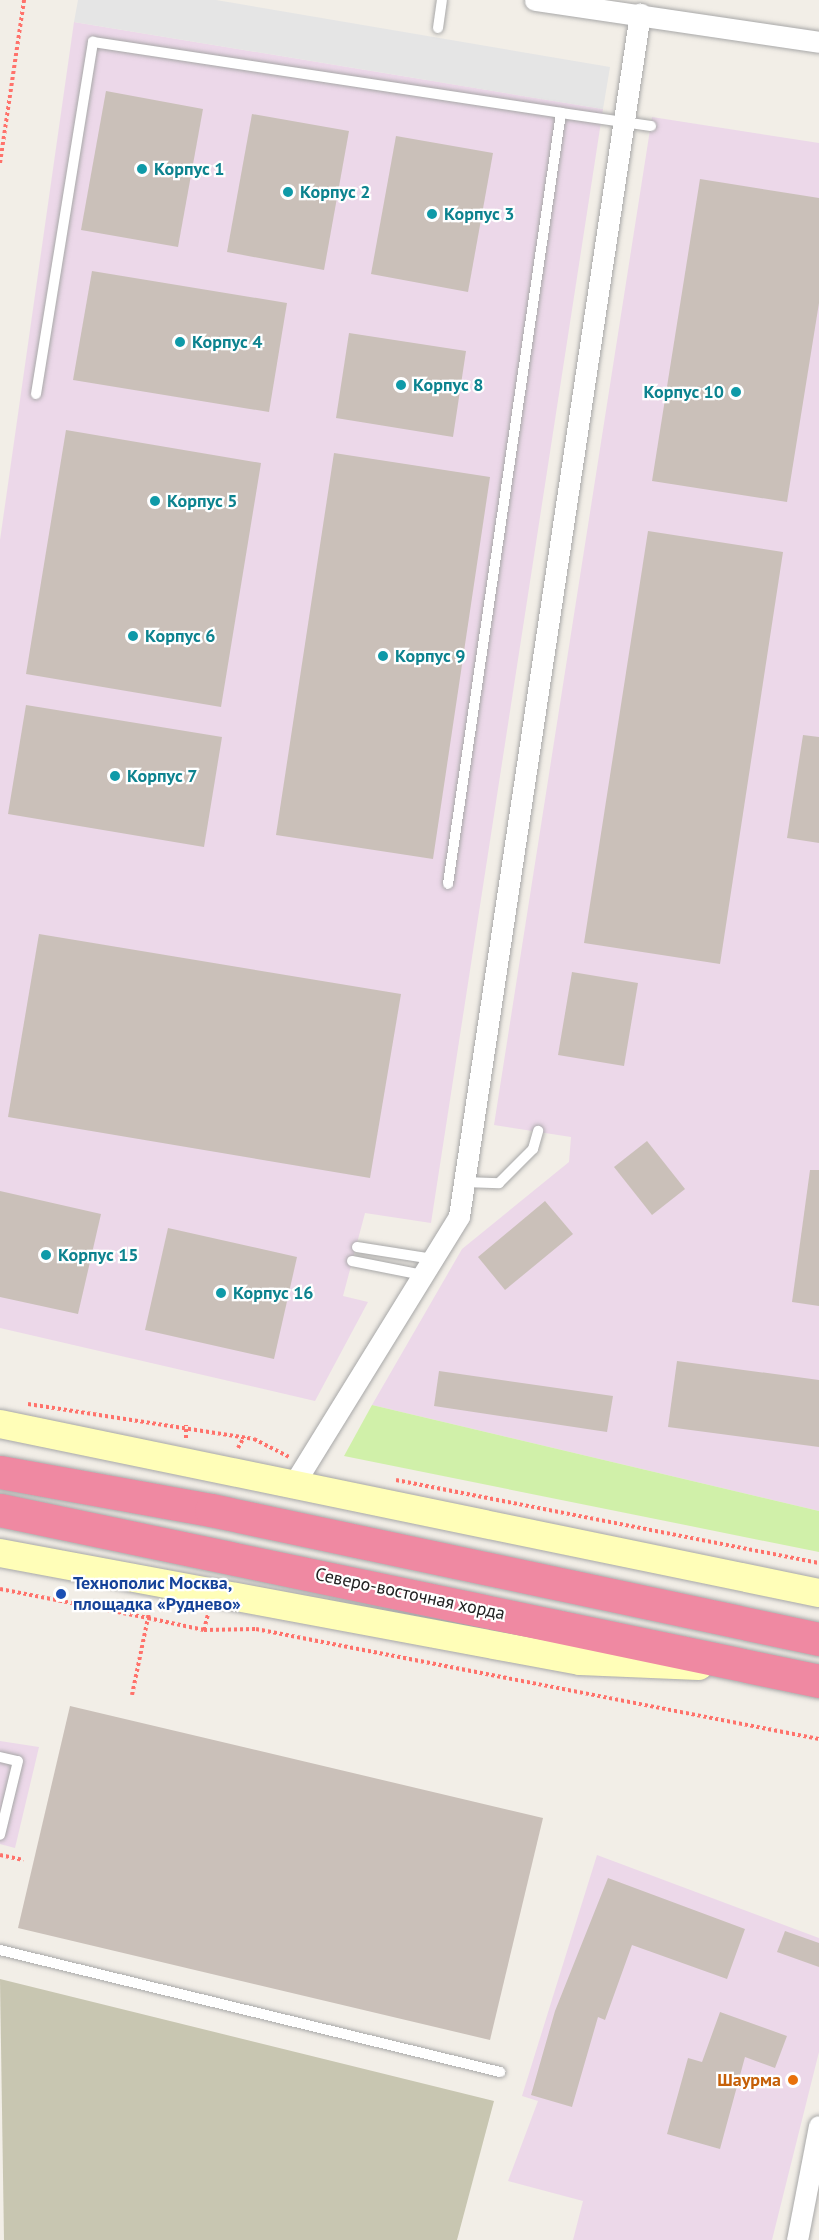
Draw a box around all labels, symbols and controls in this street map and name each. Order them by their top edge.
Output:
place label: Корпус 1 [154,158,225,180]
marker: Корпус 1 [135,162,149,176]
place label: Корпус 2 [300,181,371,203]
marker: Корпус 2 [281,185,295,199]
place label: Корпус 3 [444,203,515,225]
marker: Корпус 3 [425,207,439,221]
place label: Корпус 4 [192,331,263,353]
marker: Корпус 4 [173,335,187,349]
place label: Корпус 8 [413,374,484,396]
marker: Корпус 8 [394,378,408,392]
place label: Корпус 10 [643,381,724,403]
marker: Корпус 10 [729,385,743,399]
place label: Корпус 5 [167,490,238,512]
marker: Корпус 5 [148,494,162,508]
place label: Корпус 6 [145,625,216,647]
marker: Корпус 6 [126,629,140,643]
place label: Корпус 9 [395,645,466,667]
marker: Корпус 9 [376,649,390,663]
place label: Корпус 7 [127,765,198,787]
marker: Корпус 7 [108,769,122,783]
place label: Корпус 15 [58,1244,139,1266]
marker: Корпус 15 [39,1248,53,1262]
place label: Корпус 16 [233,1282,314,1304]
marker: Корпус 16 [214,1286,228,1300]
street label: Северо-восточная хорда [313,1563,507,1625]
place label: Технополис Москва, площадка «Руднево» [73,1573,241,1616]
marker: Технополис Москва, площадка «Руднево» [54,1587,68,1601]
place label: Шаурма [717,2069,781,2091]
marker: Шаурма [786,2073,800,2087]

